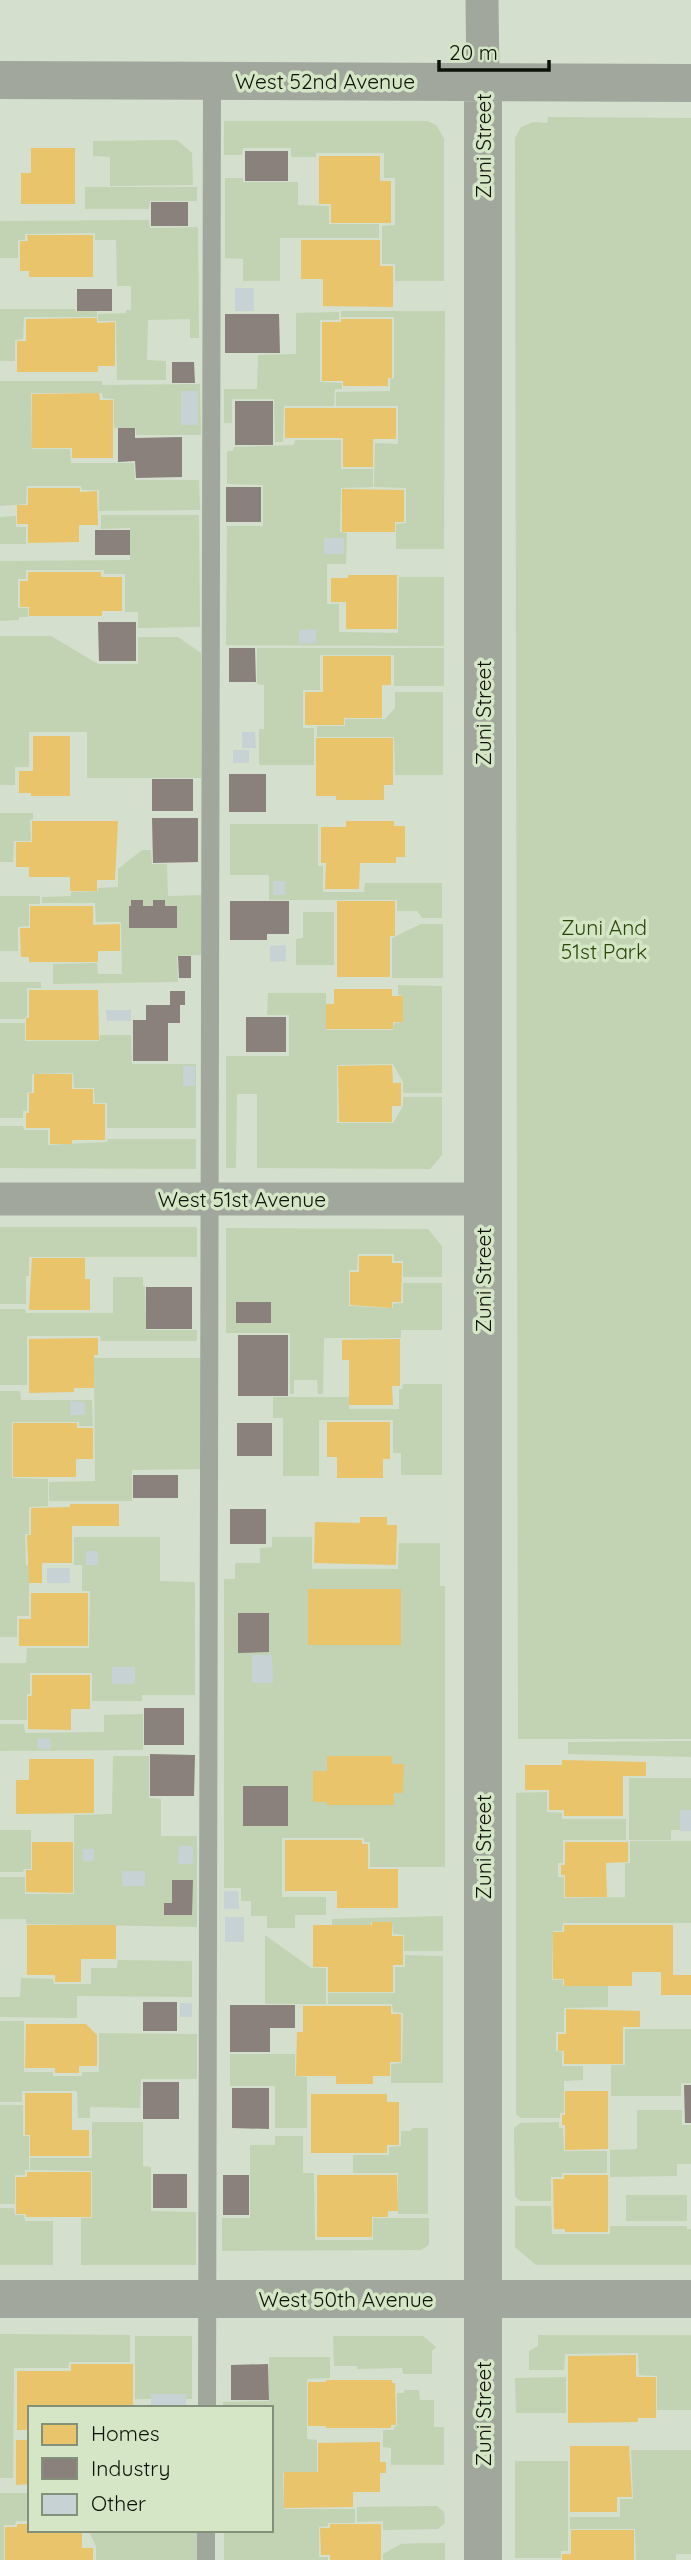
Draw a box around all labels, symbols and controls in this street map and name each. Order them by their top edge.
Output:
scale bar [439,28,549,72]
text: 20 m [449,39,498,65]
street label: West 52nd Avenue [235,68,415,94]
street label: Zuni Street [470,93,496,199]
street label: Zuni Street [470,660,496,766]
park label: Zuni And 51st Park [561,914,647,964]
street label: West 51st Avenue [158,1186,326,1212]
street label: Zuni Street [470,1227,496,1333]
street label: Zuni Street [470,1794,496,1900]
street label: West 50th Avenue [258,2286,434,2312]
street label: Zuni Street [470,2361,496,2467]
legend [28,2406,273,2532]
text: Homes [91,2420,160,2446]
text: Industry [91,2455,170,2481]
text: Other [91,2490,146,2516]

